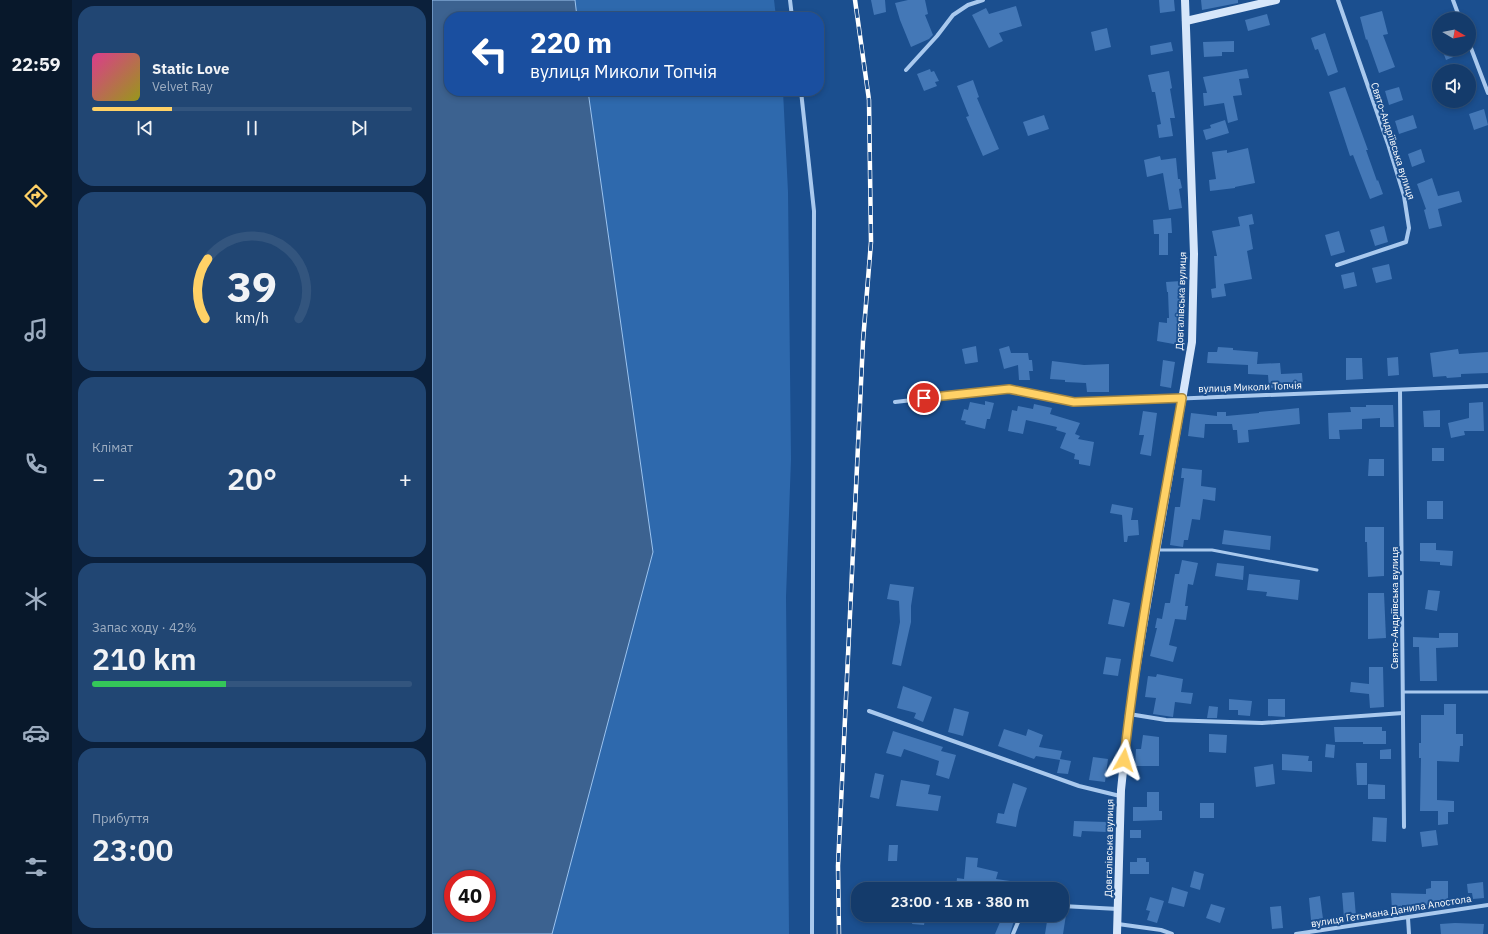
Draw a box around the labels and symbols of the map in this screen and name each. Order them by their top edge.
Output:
north arrow [1432,12,1476,56]
street label: Свято-Андріївська вулиця [1368,81,1418,201]
street label: Довгалівська вулиця [1173,252,1189,350]
street label: вулиця Миколи Топчія [1198,379,1302,395]
pin [907,381,941,415]
street label: Свято-Андріївська вулиця [1388,547,1401,669]
position arrow [1103,739,1145,781]
street label: Довгалівська вулиця [1102,799,1116,897]
speed limit sign: 40 [444,870,496,922]
street label: вулиця Гетьмана Данила Апостола [1310,892,1473,930]

